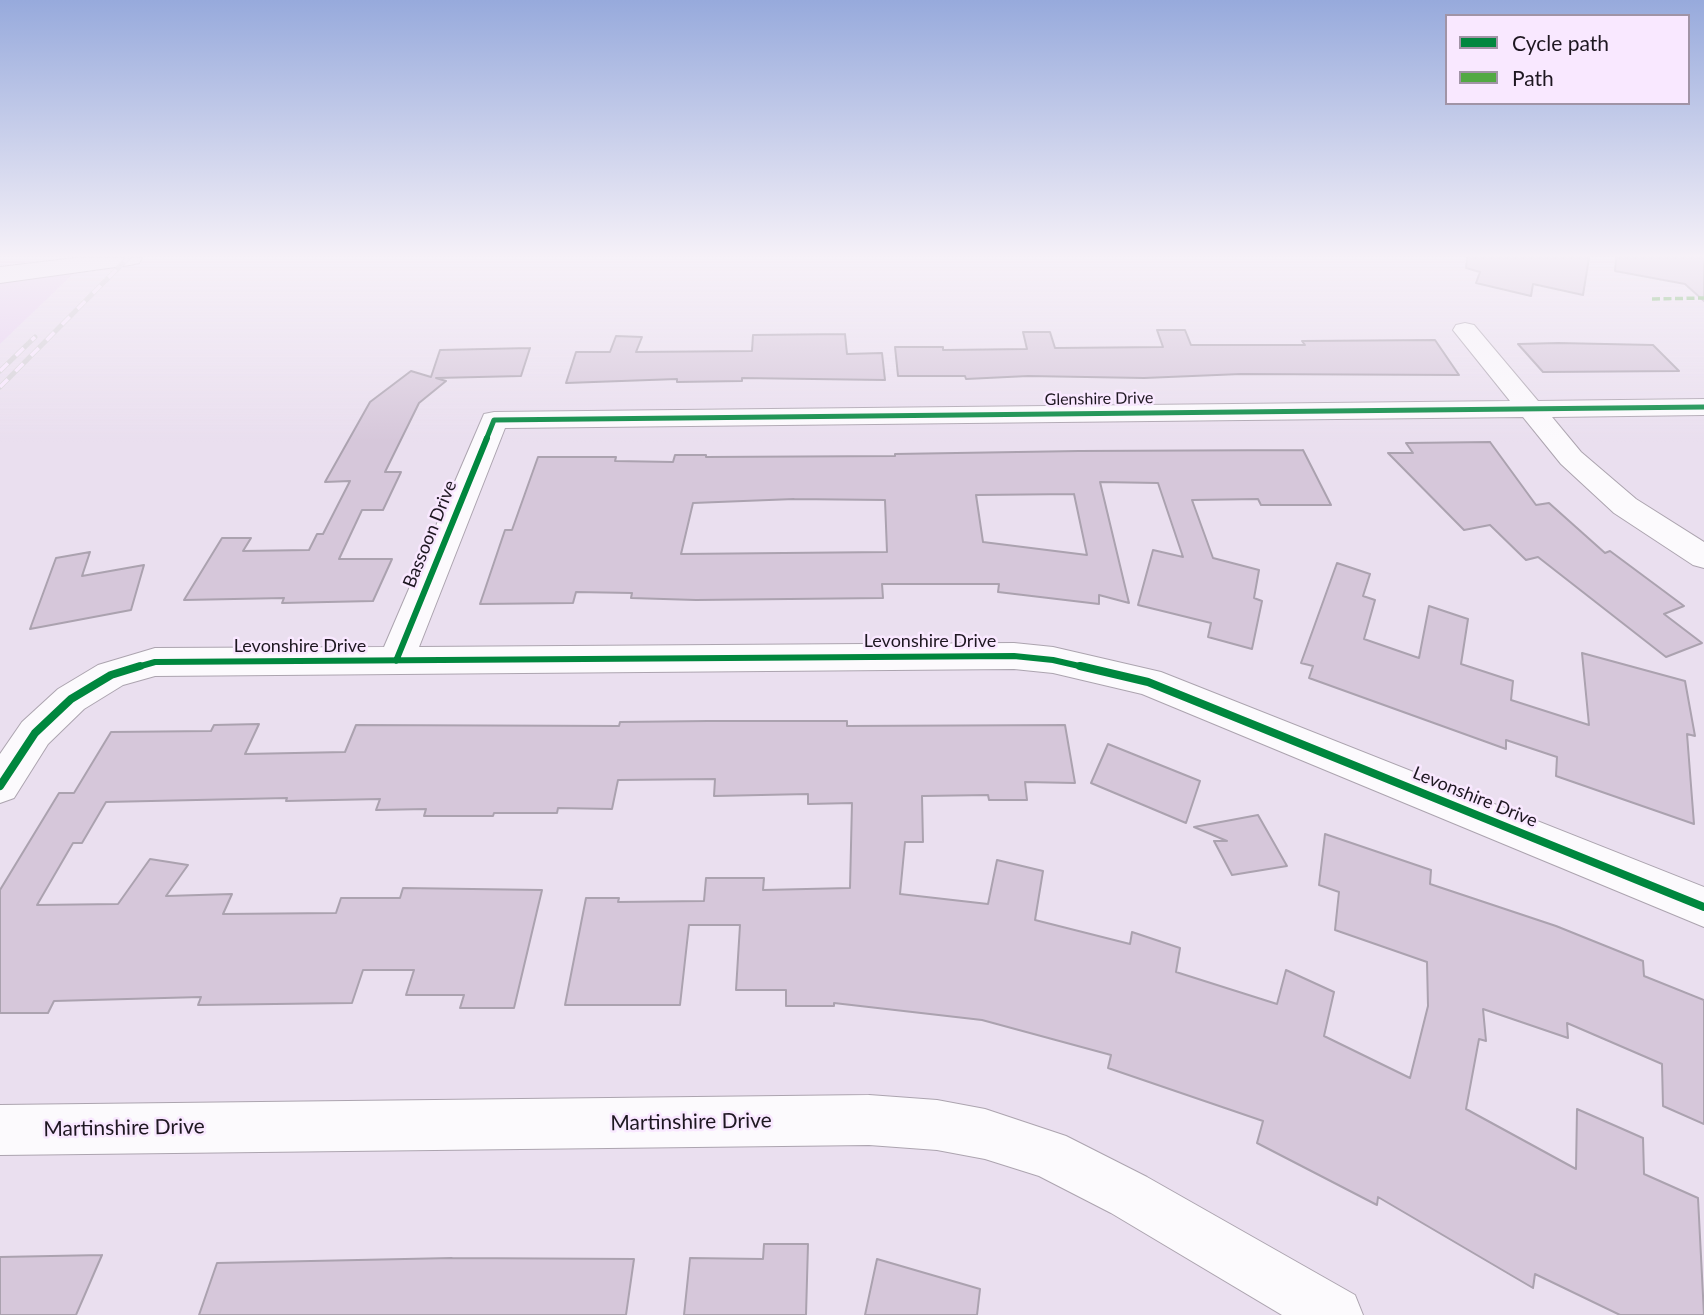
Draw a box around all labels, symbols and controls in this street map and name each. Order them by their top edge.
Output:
legend [1445,14,1690,105]
text: Cycle path [1512,30,1609,55]
text: Path [1512,65,1554,90]
street label: Glenshire Drive [1045,388,1153,410]
street label: Bassoon Drive [399,477,461,591]
street label: Levonshire Drive [864,630,996,652]
street label: Levonshire Drive [234,635,366,657]
street label: Levonshire Drive [1410,762,1540,832]
street label: Martinshire Drive [610,1108,772,1136]
street label: Martinshire Drive [43,1114,205,1142]

